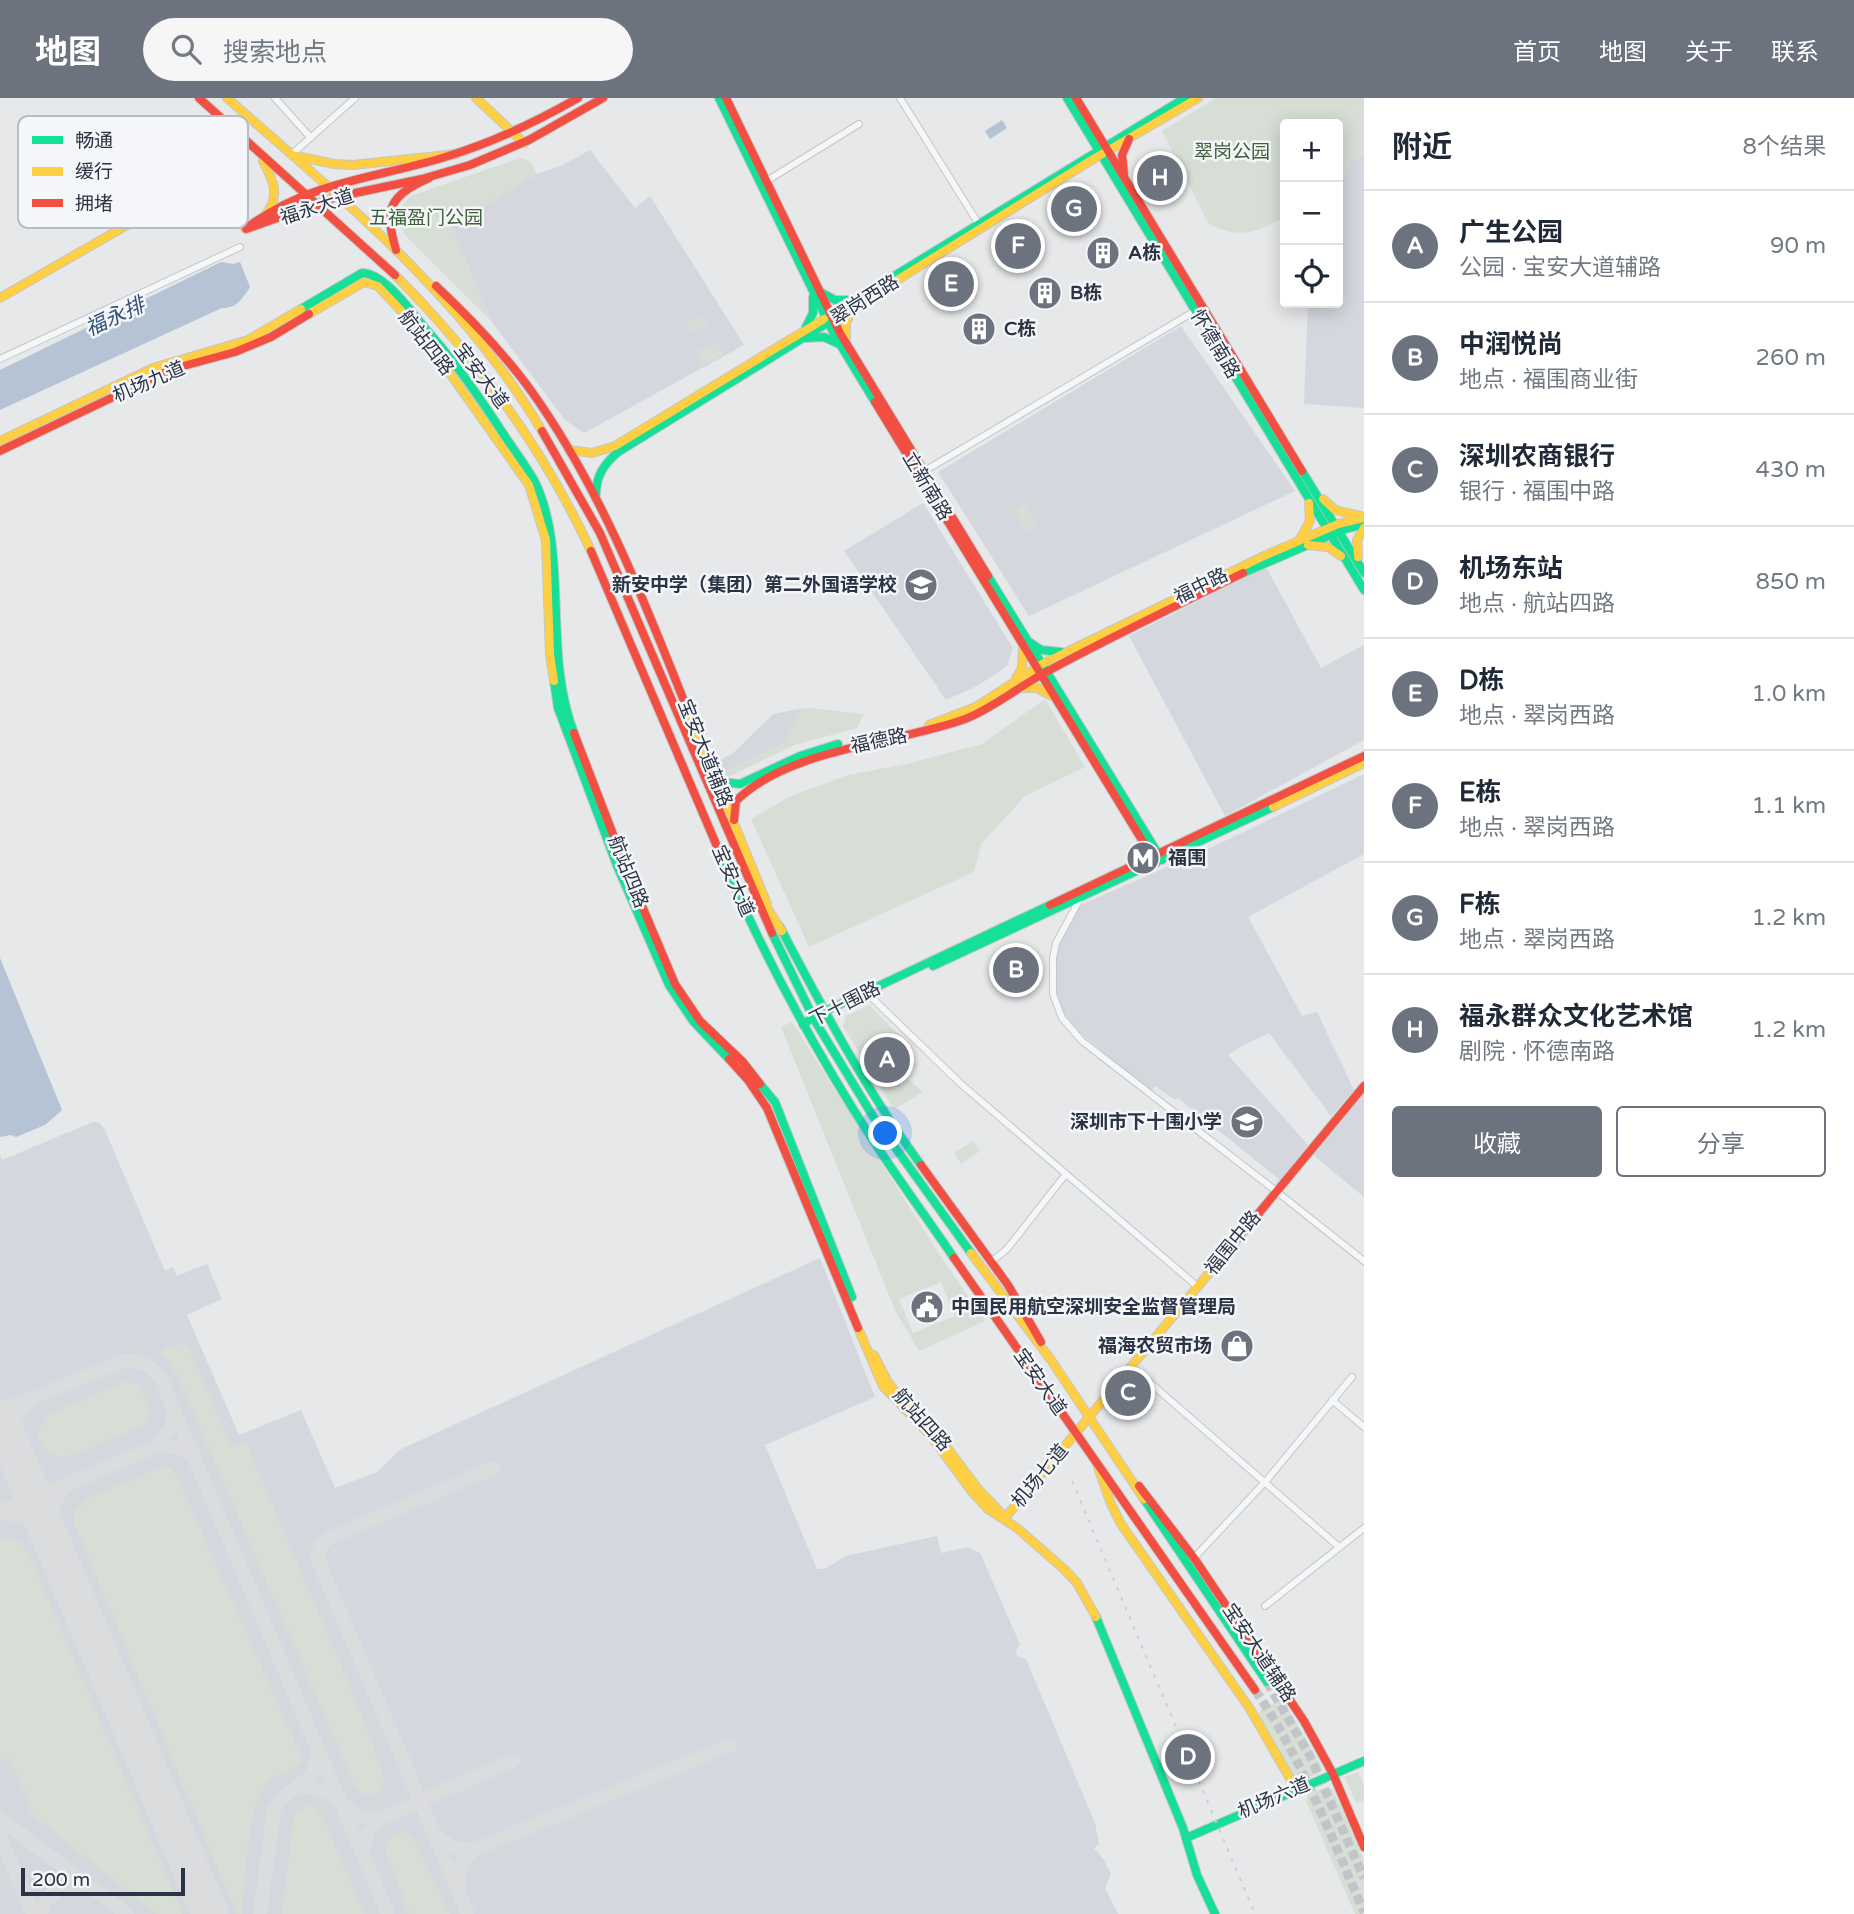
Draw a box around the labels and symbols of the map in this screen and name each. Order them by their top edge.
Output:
legend [18,116,248,228]
text: 畅通 [75,130,113,152]
park label: 翠岗公园 [1194,141,1270,163]
pin: H [1137,152,1183,204]
text: 缓行 [75,161,113,183]
pin: G [1051,183,1097,235]
street label: 福永大道 [277,185,357,229]
text: 拥堵 [75,193,113,215]
park label: 五福盈门公园 [369,207,483,229]
pin: F [995,220,1041,272]
building icon: A栋 [1084,234,1122,272]
place label: A栋 [1128,242,1161,264]
pin: E [928,258,974,310]
street label: 翠岗西路 [827,271,903,329]
building icon: B栋 [1026,274,1064,312]
place label: B栋 [1070,282,1102,304]
water label: 福永排 [81,291,152,342]
street label: 航站四路 [394,306,458,380]
street label: 怀德南路 [1186,306,1244,382]
building icon: C栋 [960,310,998,348]
place label: C栋 [1004,318,1036,340]
street label: 宝安大道 [449,339,513,413]
street label: 机场九道 [110,357,188,407]
street label: 立新南路 [898,448,956,524]
street label: 福中路 [1171,564,1231,608]
school or university icon: 新安中学（集团）第二外国语学校 [902,566,940,604]
place label: 新安中学（集团）第二外国语学校 [612,574,897,596]
street label: 宝安大道辅路 [673,696,737,810]
street label: 福德路 [849,724,909,758]
street label: 航站四路 [604,833,652,911]
metro station icon: 福围 [1124,839,1162,877]
street label: 宝安大道 [707,842,759,920]
place label: 福围 [1168,847,1206,869]
pin: B [993,944,1039,996]
street label: 下十围路 [806,977,884,1031]
pin: A [864,1034,910,1086]
school or university icon: 深圳市下十围小学 [1228,1103,1266,1141]
place label: 深圳市下十围小学 [1070,1111,1222,1133]
your location [868,1116,902,1150]
street label: 福围中路 [1201,1207,1265,1279]
public building icon: 中国民用航空深圳安全监督管理局 [908,1288,946,1326]
place label: 中国民用航空深圳安全监督管理局 [951,1296,1236,1318]
shop icon: 福海农贸市场 [1218,1327,1256,1365]
place label: 福海农贸市场 [1098,1335,1212,1357]
street label: 宝安大道 [1009,1345,1071,1419]
pin: C [1105,1367,1151,1419]
street label: 航站四路 [888,1384,956,1456]
street label: 机场七道 [1007,1440,1073,1512]
street label: 宝安大道辅路 [1218,1600,1300,1706]
pin: D [1165,1731,1211,1783]
street label: 机场六道 [1235,1773,1313,1823]
scale bar [21,1865,186,1897]

